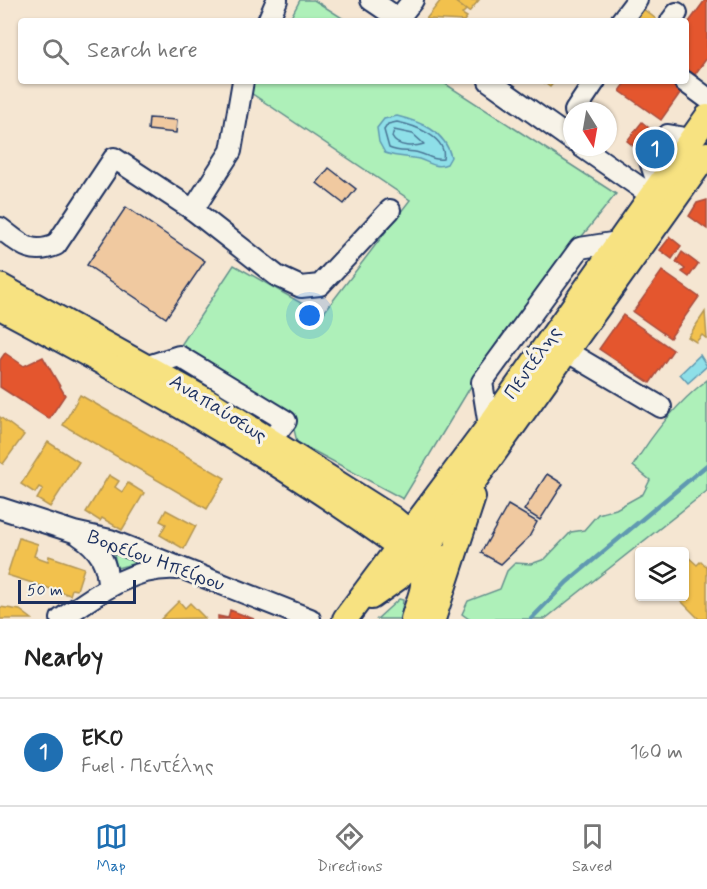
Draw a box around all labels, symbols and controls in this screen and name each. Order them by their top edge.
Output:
search box [18,18,689,84]
icon: search [39,35,72,68]
text: Search here [87,37,198,65]
north arrow [563,102,617,156]
pin: 1 [636,126,674,172]
your location [295,301,324,330]
street label: Πεντέλης [498,321,568,405]
street label: Αναπαύσεως [164,368,272,450]
street label: Βορείου Ηπείρου [84,524,228,598]
map controls [635,547,689,601]
button: layers [635,547,689,601]
scale bar [18,577,136,604]
text: 50 m [27,580,63,601]
text: Nearby [24,641,103,675]
text: EKO [81,725,124,753]
text: 1 [39,739,48,766]
text: 160 m [630,739,683,766]
text: Fuel · Πεντέλης [81,753,214,780]
tab: Map [95,820,128,877]
tab: Directions [317,820,383,877]
tab: Saved [572,820,612,877]

